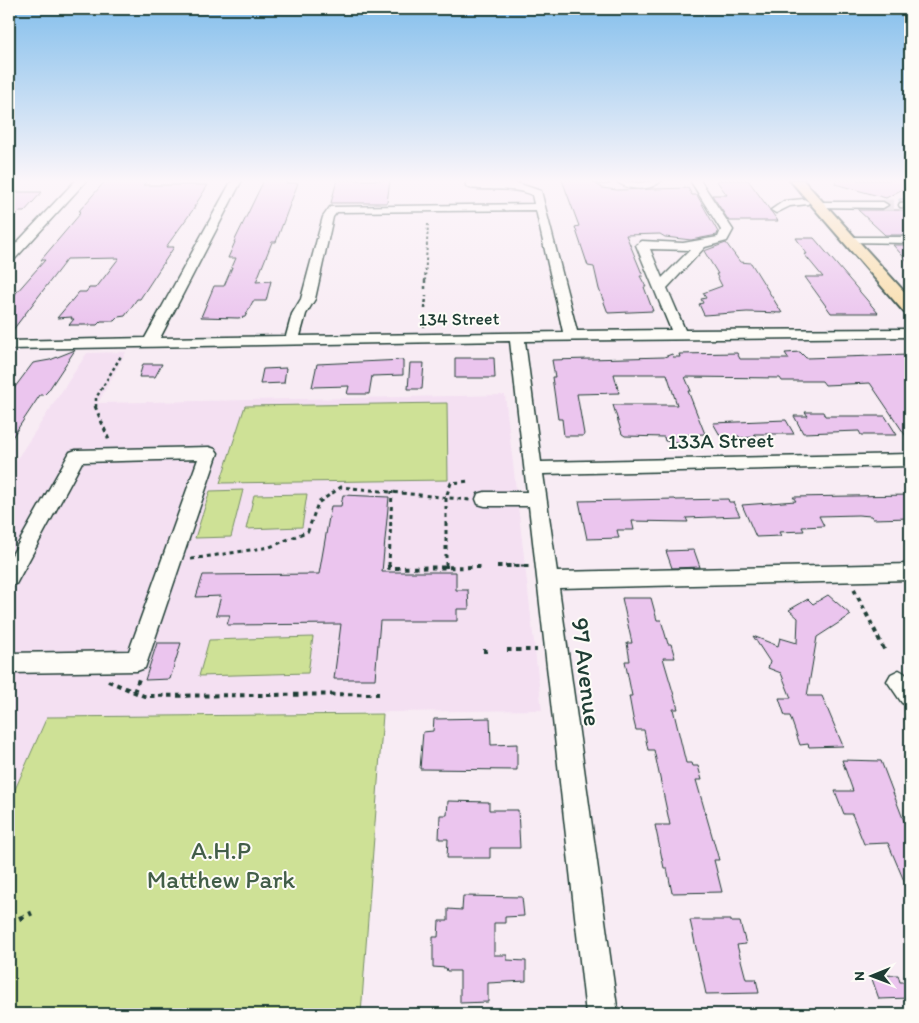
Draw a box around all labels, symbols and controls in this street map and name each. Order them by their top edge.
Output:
street label: 134 Street [419,307,500,331]
street label: 133A Street [668,427,774,454]
street label: 97 Avenue [565,616,609,728]
park label: A.H.P Matthew Park [147,835,295,894]
north arrow [846,950,896,1000]
text: N [851,971,868,981]

